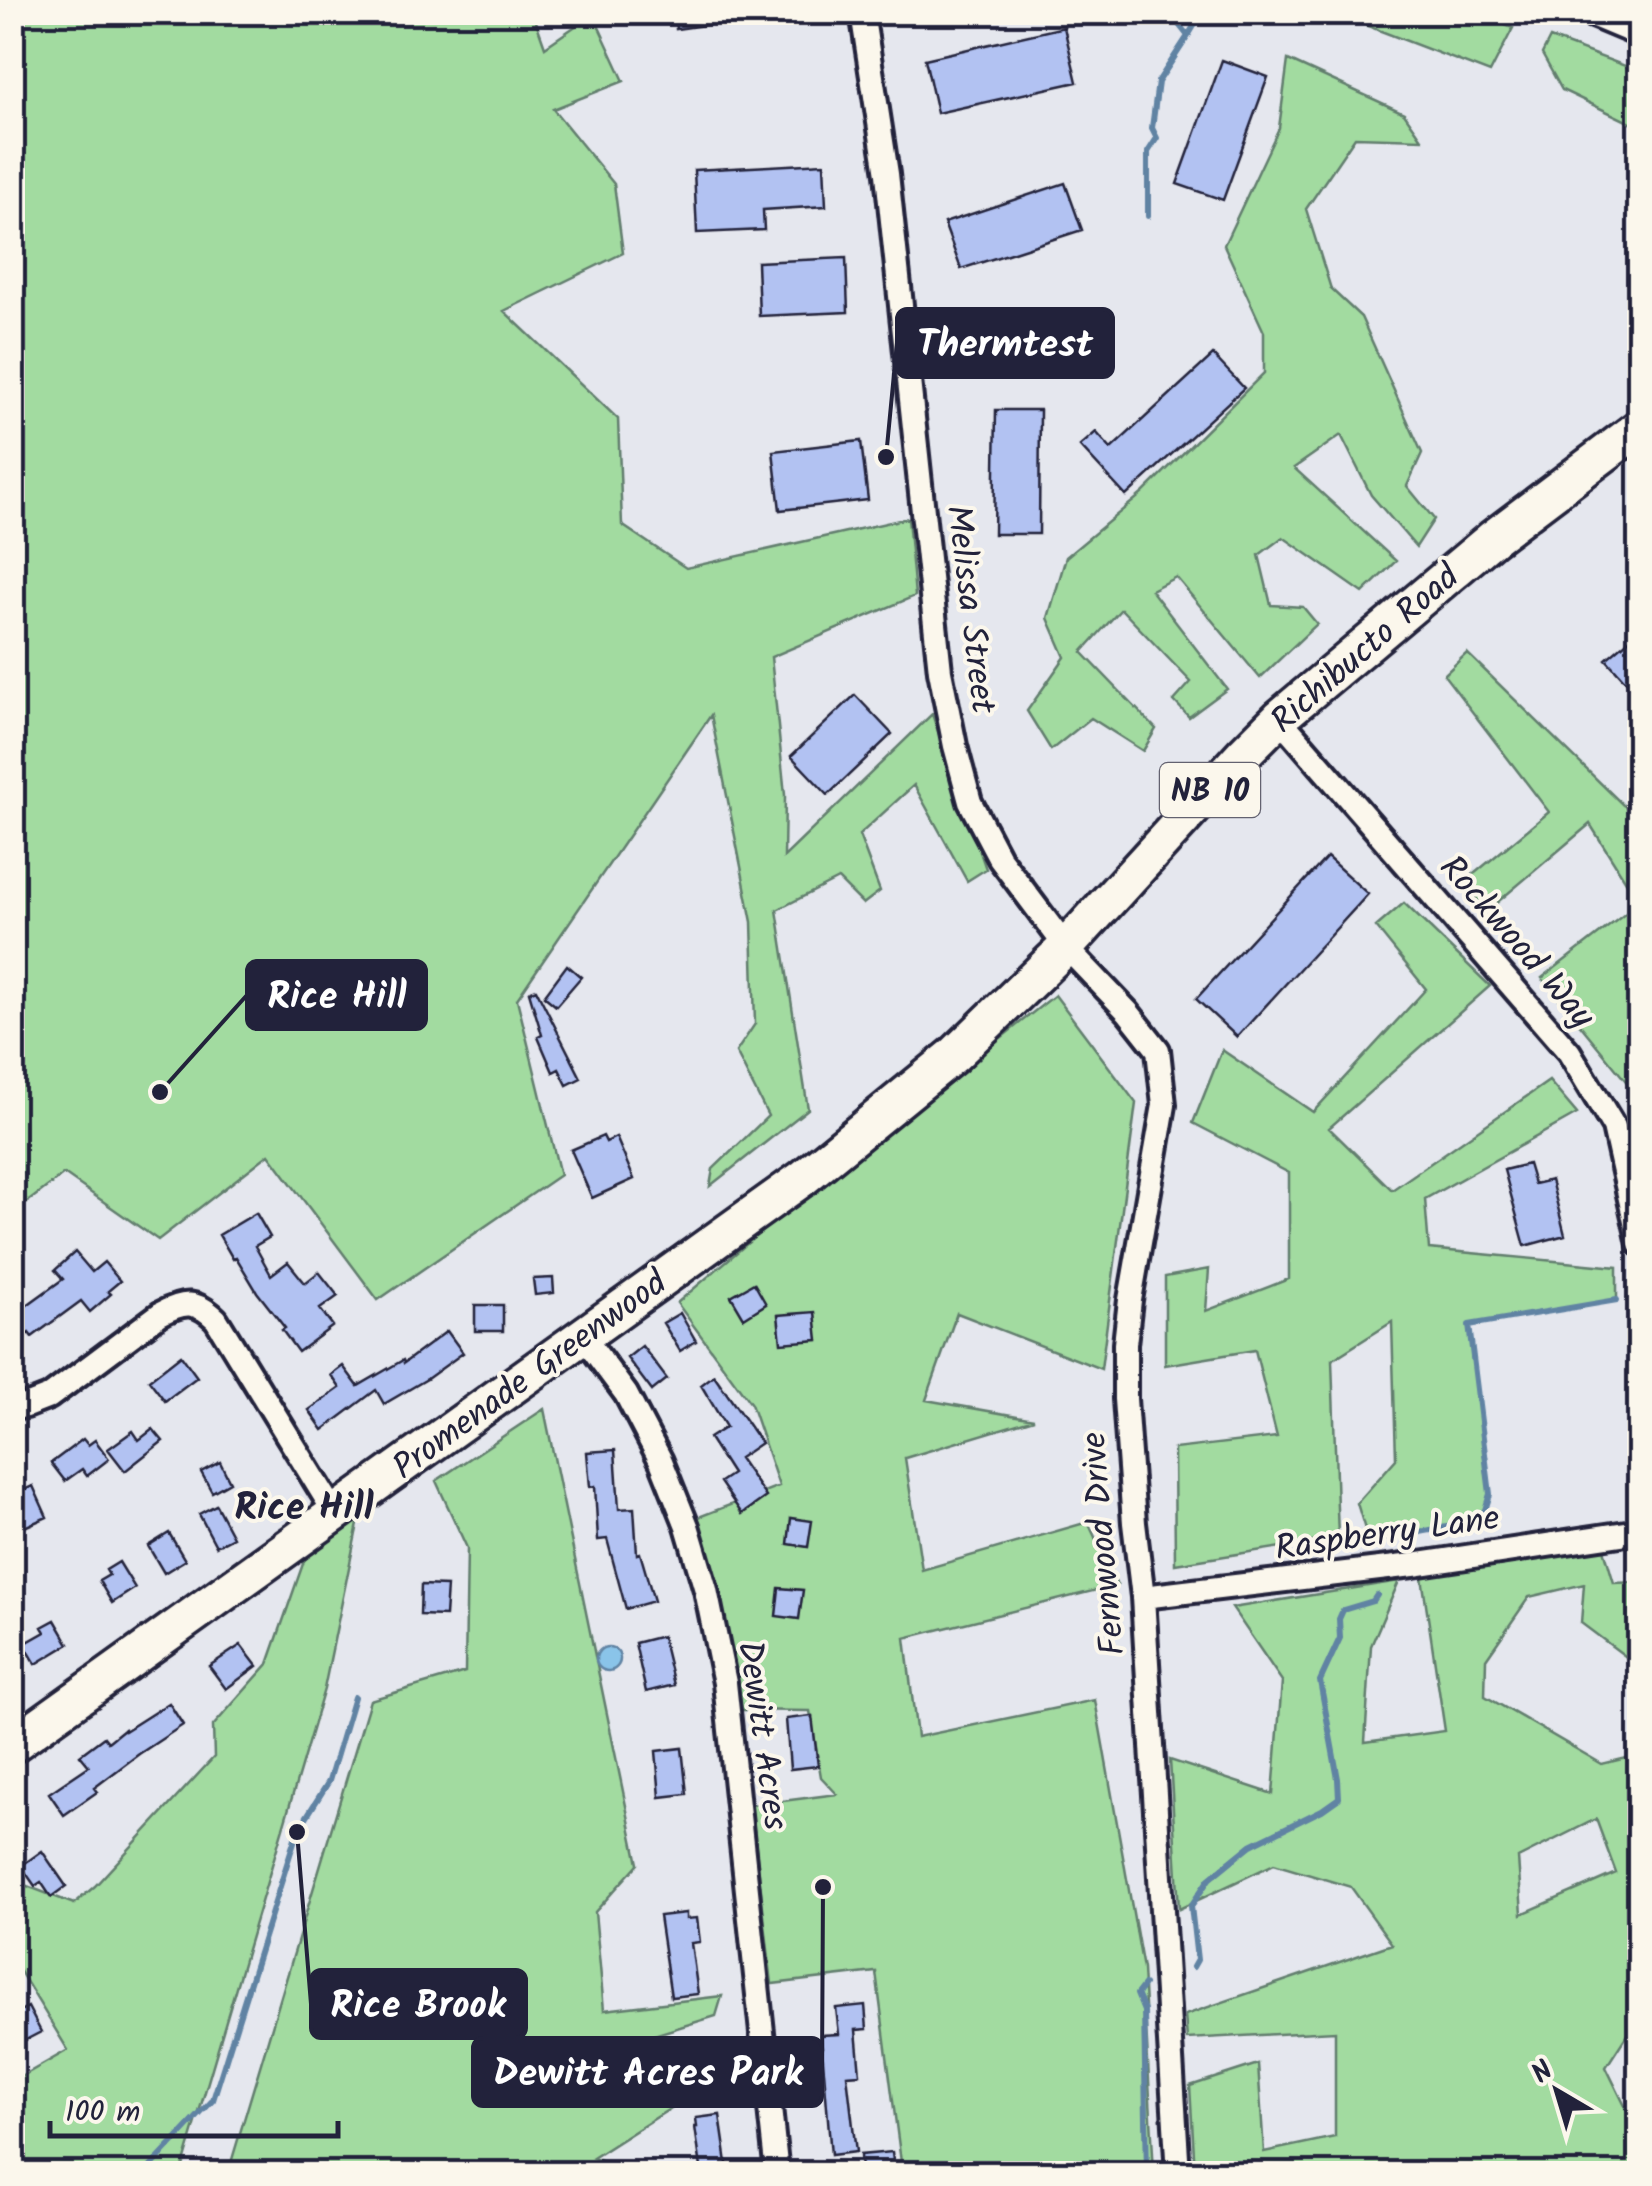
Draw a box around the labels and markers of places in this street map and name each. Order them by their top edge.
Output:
callout: Thermtest [897,309,1113,377]
callout: Rice Hill [247,961,426,1029]
callout: Rice Brook [311,1970,526,2038]
callout: Dewitt Acres Park [473,2038,822,2106]

